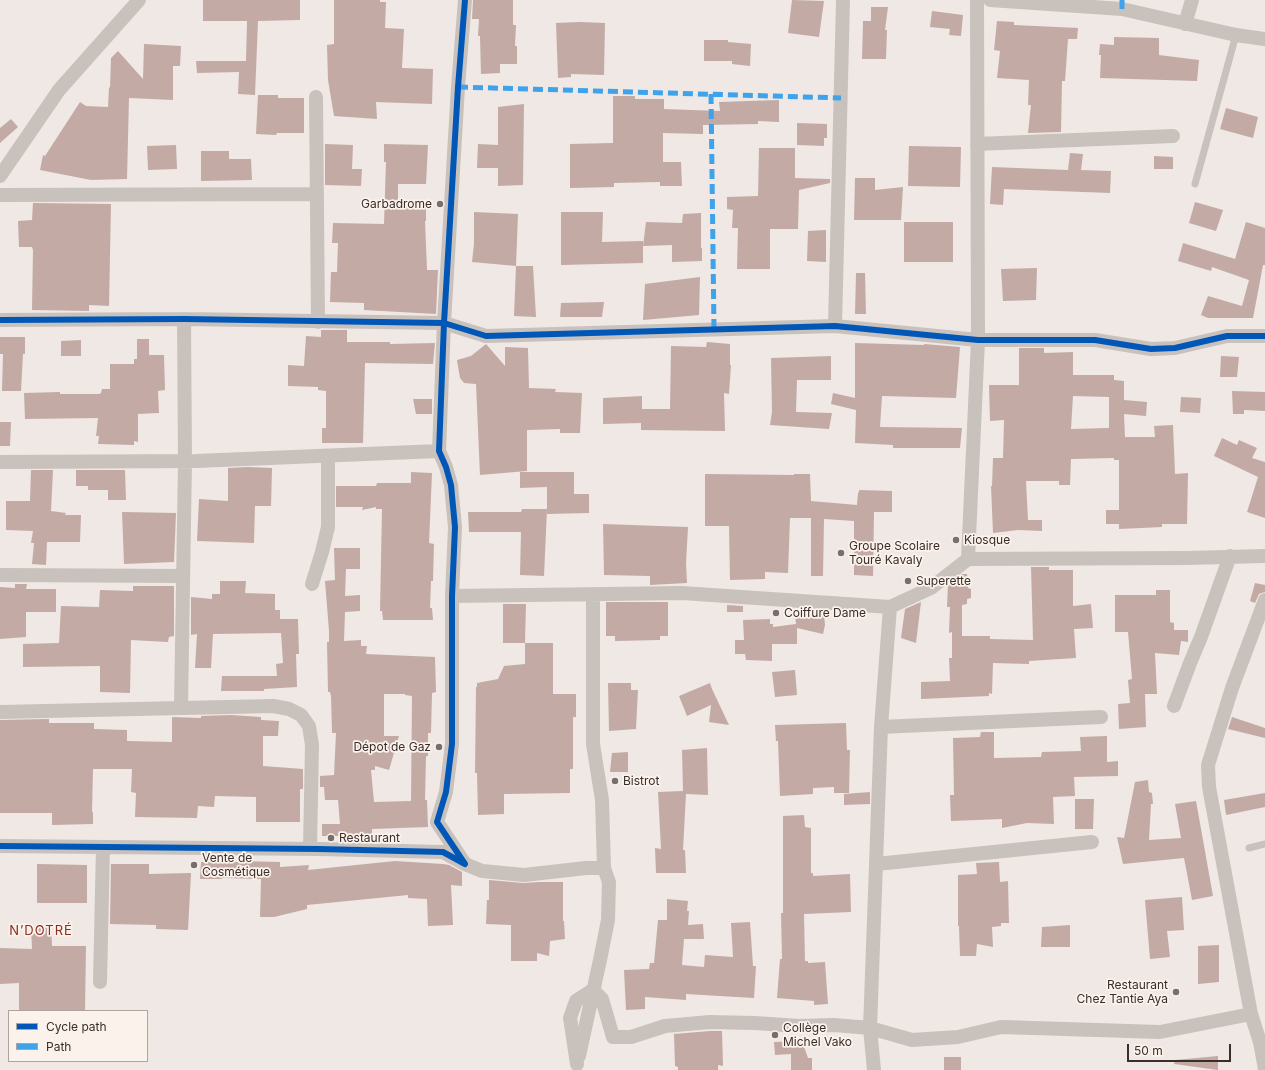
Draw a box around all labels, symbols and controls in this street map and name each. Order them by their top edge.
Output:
place label: Garbadrome [361,197,432,211]
marker: Garbadrome [435,199,445,209]
place label: Kiosque [964,533,1010,547]
marker: Kiosque [951,535,961,545]
place label: Groupe Scolaire Touré Kavaly [849,539,940,567]
marker: Groupe Scolaire Touré Kavaly [836,548,846,558]
place label: Superette [916,574,971,588]
marker: Superette [903,576,913,586]
place label: Coiffure Dame [784,606,866,620]
marker: Coiffure Dame [771,608,781,618]
place label: Dépot de Gaz [353,740,431,754]
marker: Dépot de Gaz [434,742,444,752]
place label: Bistrot [623,774,659,788]
marker: Bistrot [610,776,620,786]
place label: Restaurant [339,831,400,845]
marker: Restaurant [326,833,336,843]
place label: Vente de Cosmétique [202,851,270,879]
marker: Vente de Cosmétique [189,860,199,870]
district label: N’DOTRÉ [9,923,73,939]
place label: Restaurant Chez Tantie Aya [1077,978,1168,1006]
marker: Restaurant Chez Tantie Aya [1171,987,1181,997]
legend [8,1010,148,1062]
text: Cycle path [46,1019,107,1034]
place label: Collège Michel Vako [783,1021,852,1049]
marker: Collège Michel Vako [770,1030,780,1040]
scale bar [1129,1036,1233,1062]
text: Path [46,1039,71,1054]
text: 50 m [1134,1043,1163,1058]

